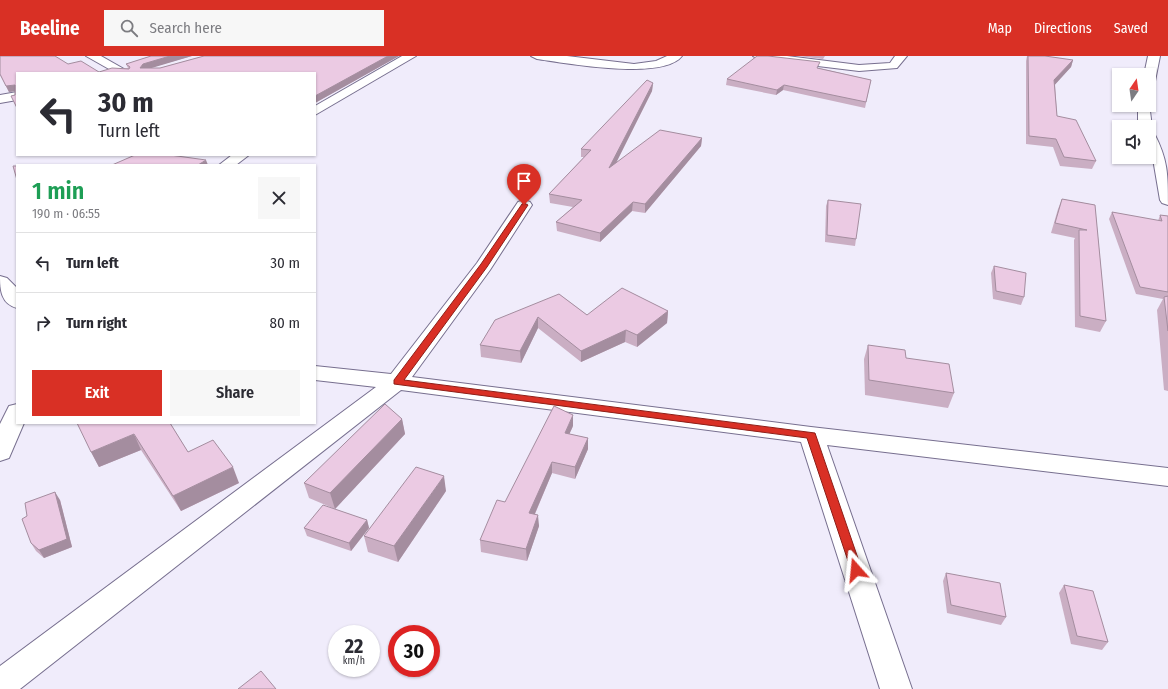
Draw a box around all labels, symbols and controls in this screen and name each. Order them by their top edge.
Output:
search box [104,10,384,46]
text: Beeline [20,17,80,40]
icon: search [118,17,140,39]
text: Search here [150,19,222,37]
text: Map [988,20,1012,37]
text: Directions [1034,20,1092,37]
text: Saved [1114,20,1148,37]
north arrow [1112,68,1156,112]
map controls [1112,68,1156,164]
text: 30 m [98,86,154,119]
icon: left [32,88,84,140]
text: Turn left [98,120,160,142]
button: sound [1112,120,1156,164]
pin [507,164,541,205]
icon: arrive [513,170,535,192]
text: 1 min [32,177,84,205]
button: close [258,177,300,219]
text: 190 m · 06:55 [32,206,100,221]
icon: left [32,252,54,274]
text: Turn left [66,254,119,272]
text: 30 m [270,254,300,272]
icon: right [32,312,54,334]
text: Turn right [66,314,127,332]
text: 80 m [270,314,300,332]
button: Exit [32,370,162,416]
button: Share [170,370,300,416]
position arrow [835,549,877,591]
speed limit sign: 30 [388,625,440,677]
text: 22 [345,634,363,658]
text: km/h [343,655,365,667]

